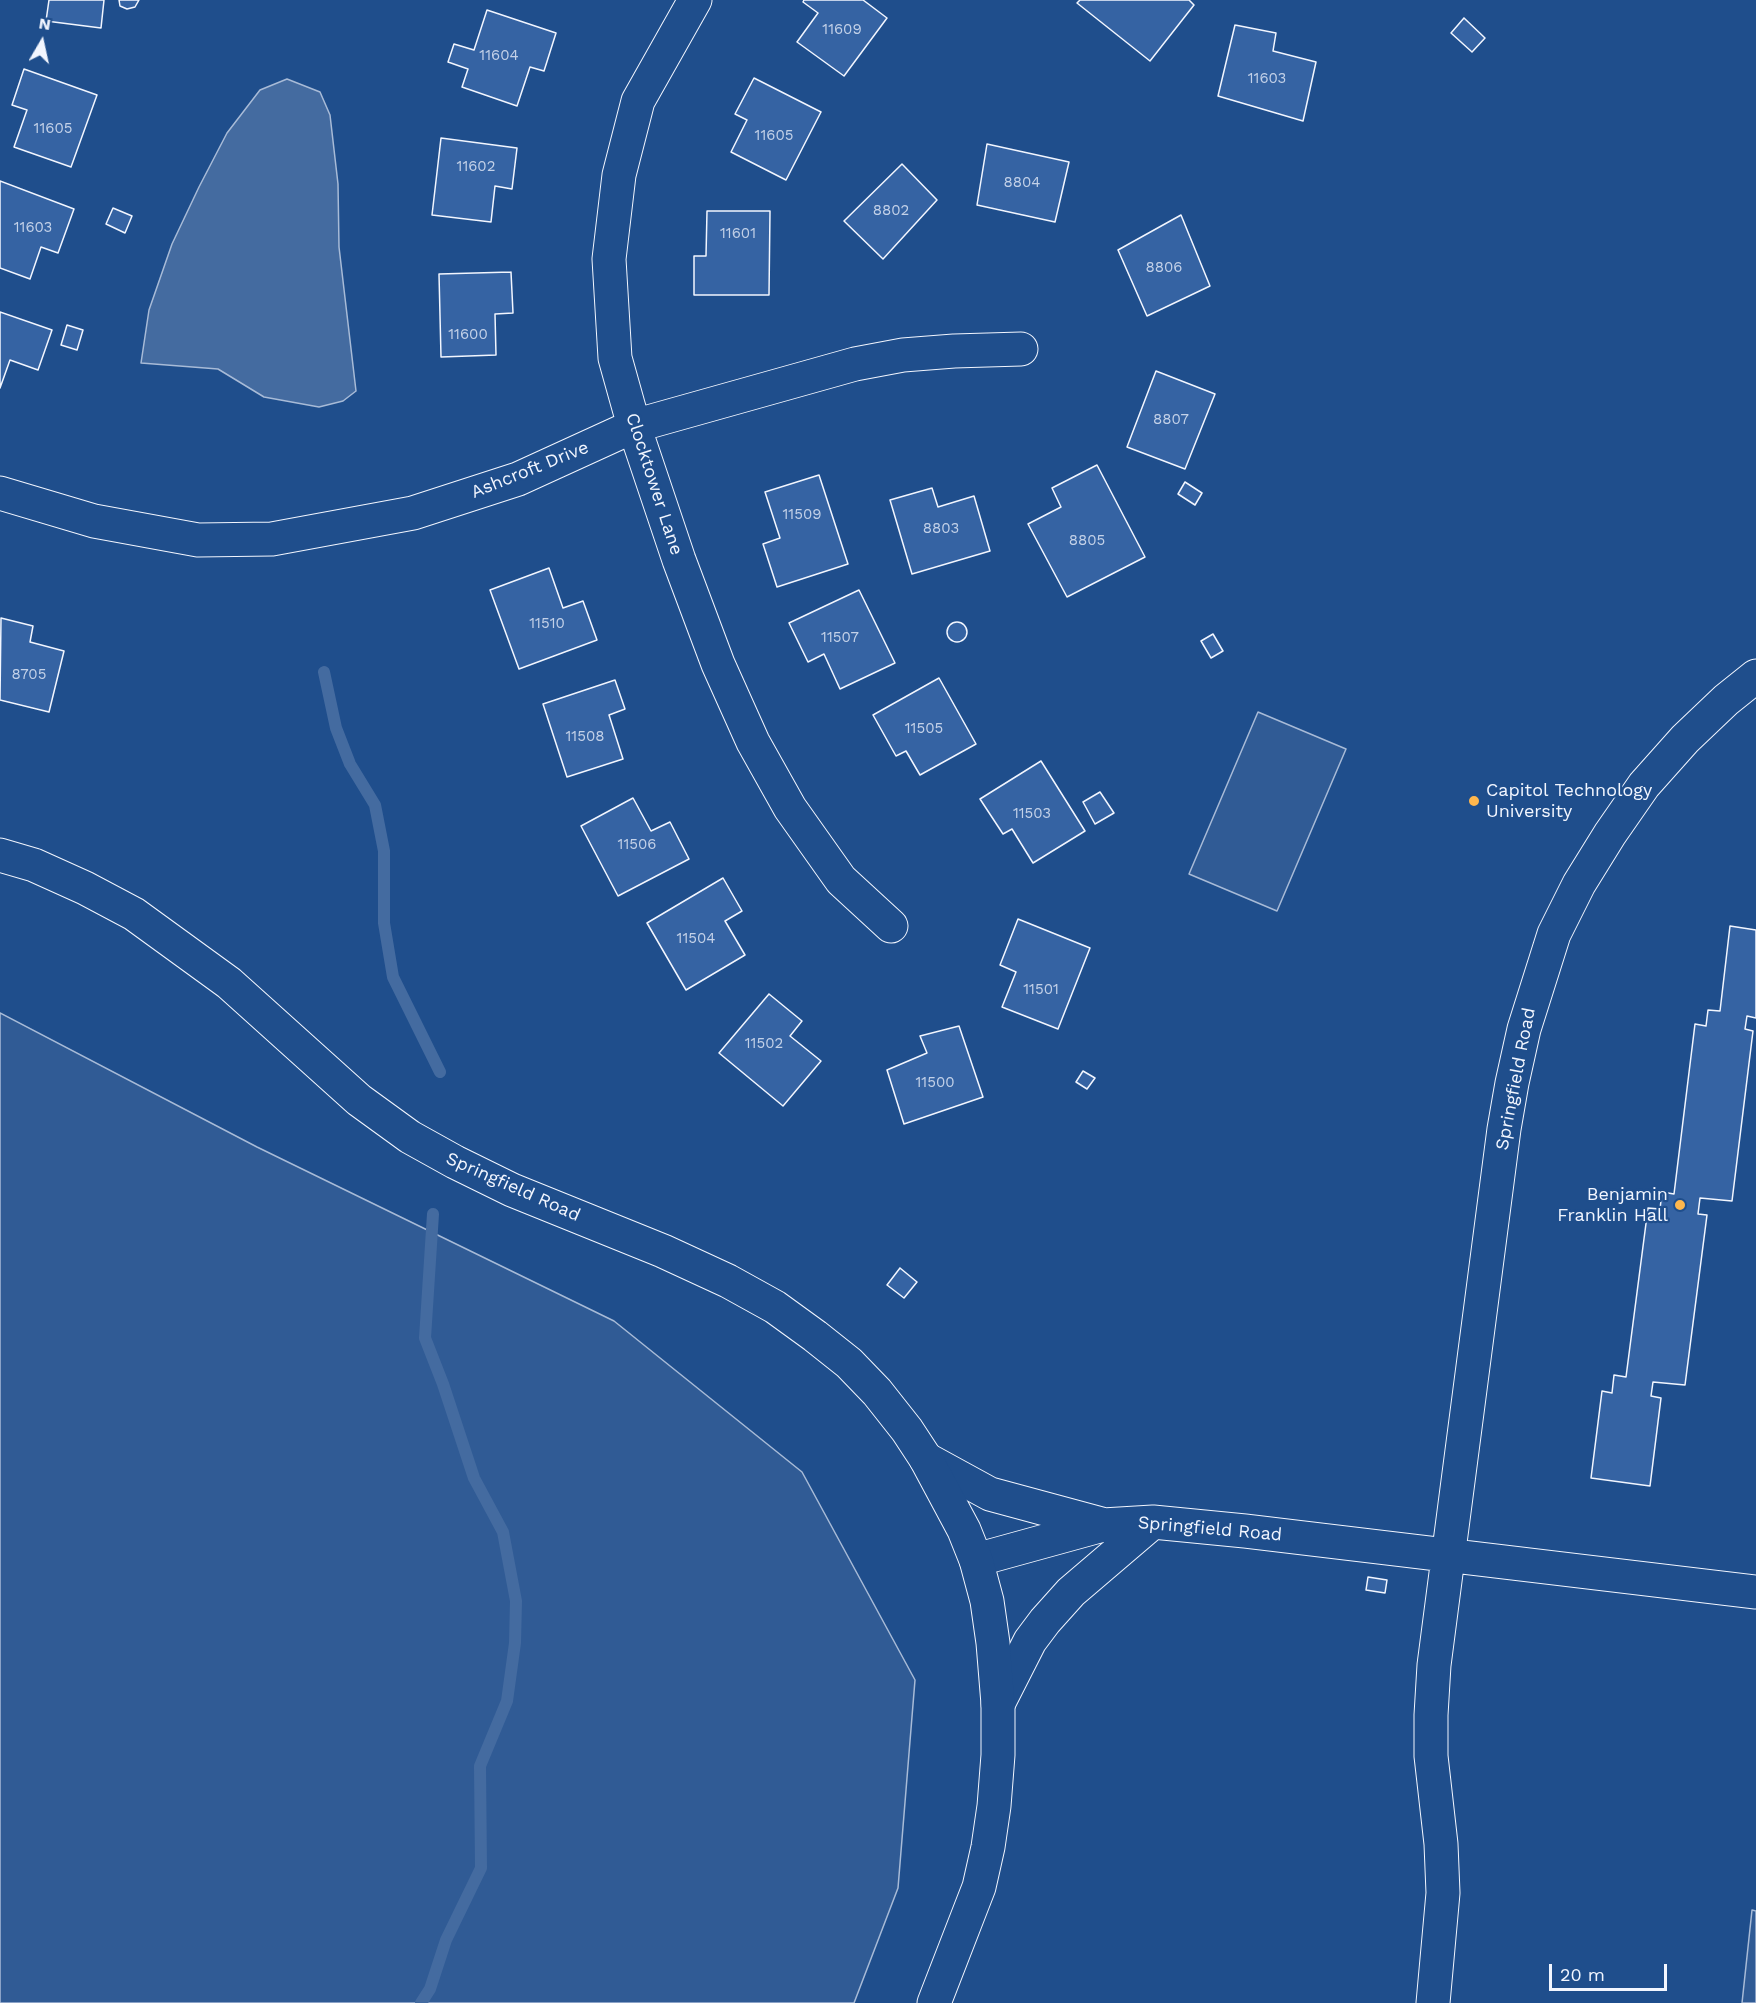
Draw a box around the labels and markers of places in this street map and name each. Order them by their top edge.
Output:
place label: Capitol Technology University [1486,780,1652,822]
marker: Capitol Technology University [1467,794,1481,808]
place label: Benjamin Franklin Hall [1557,1184,1668,1226]
marker: Benjamin Franklin Hall [1673,1198,1687,1212]

